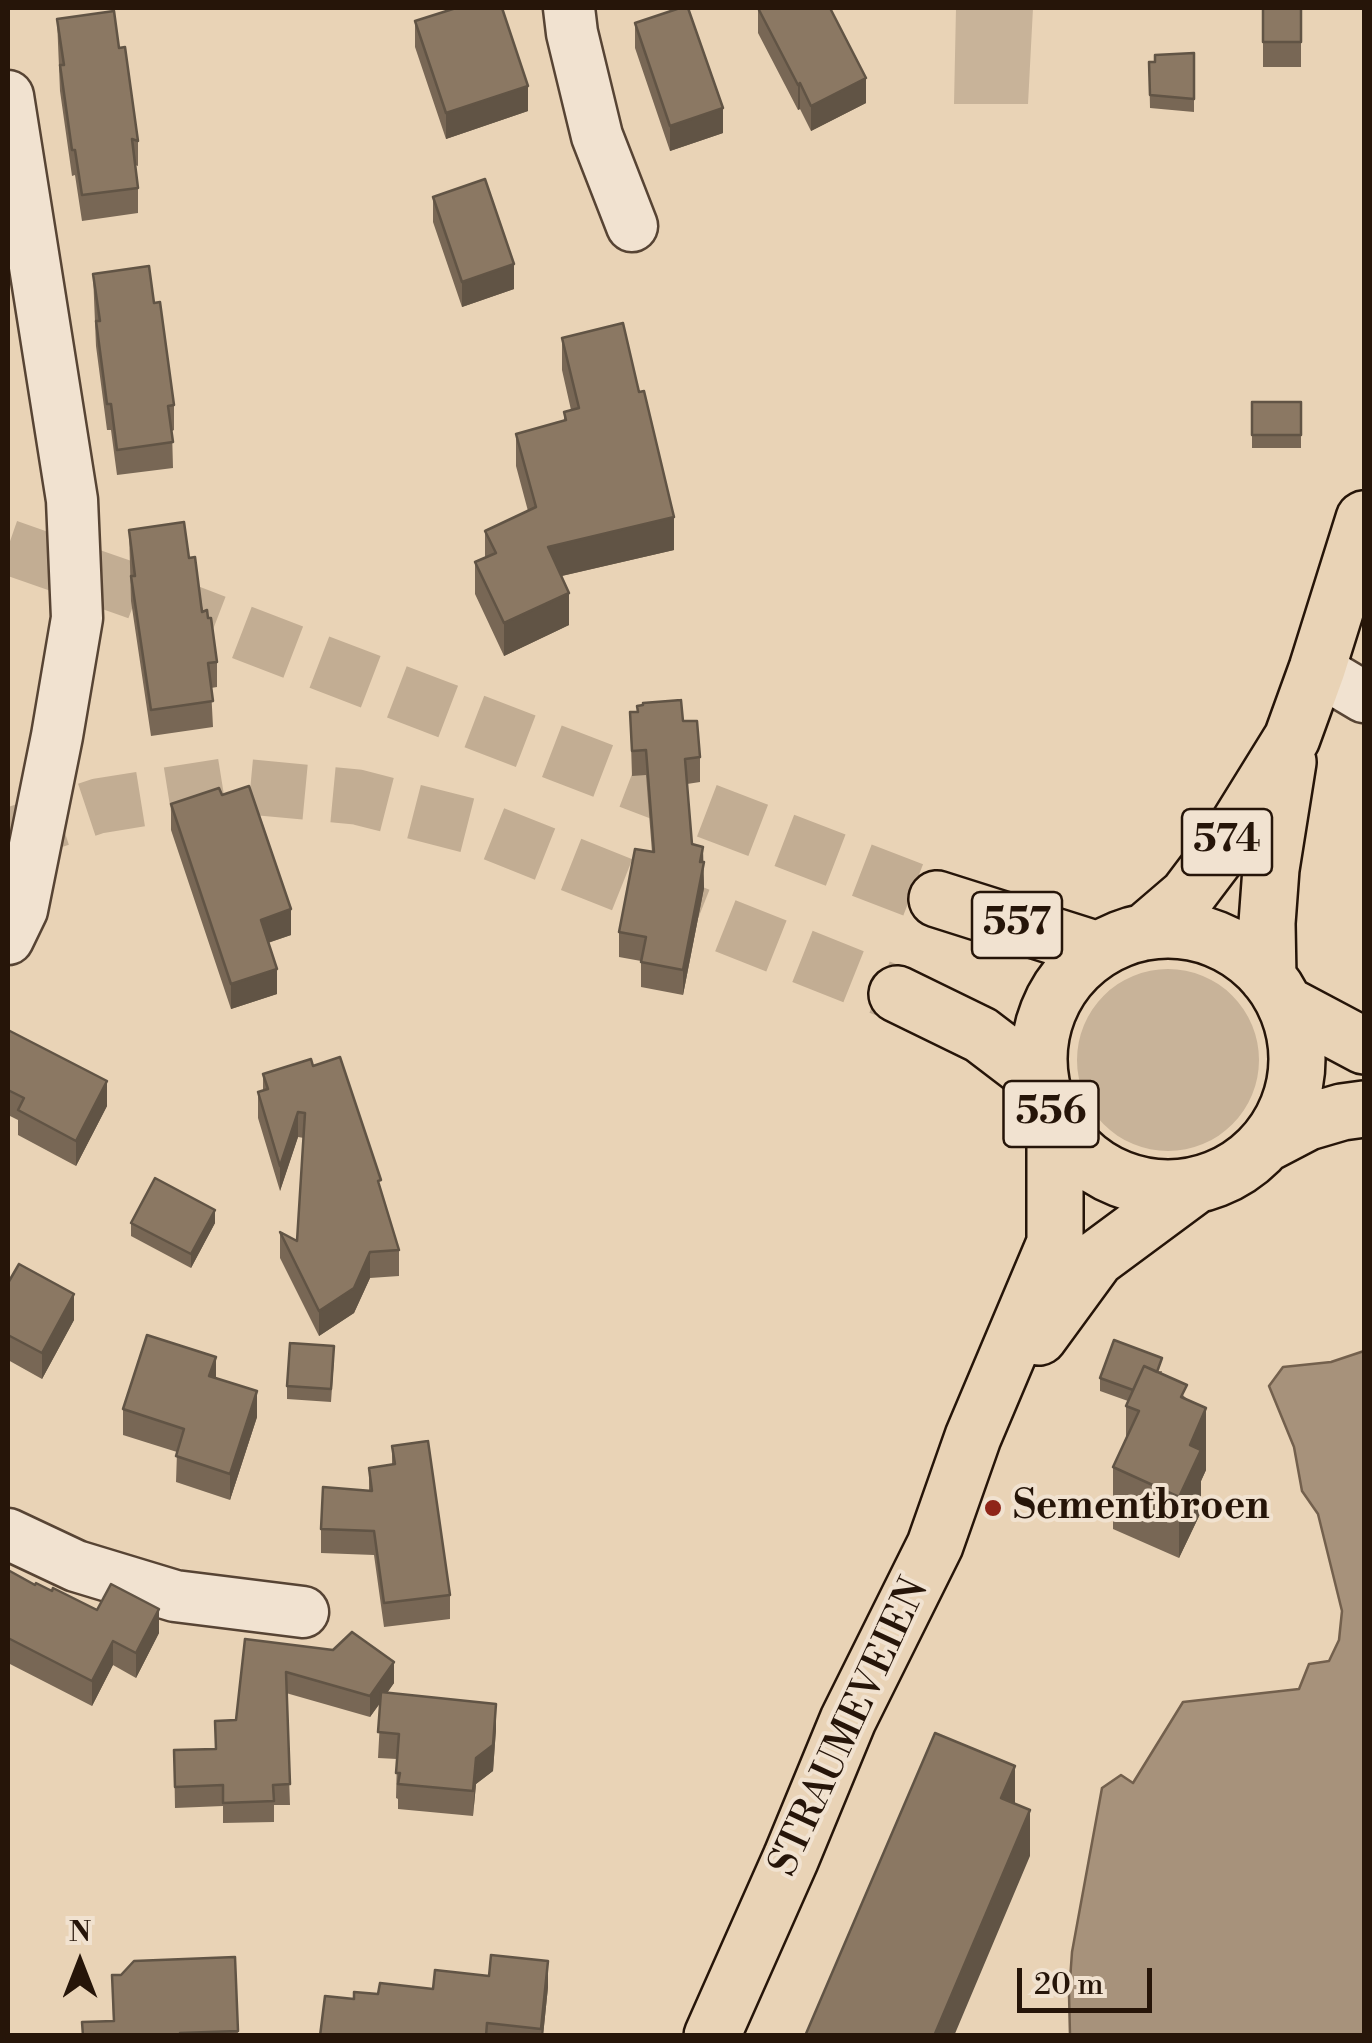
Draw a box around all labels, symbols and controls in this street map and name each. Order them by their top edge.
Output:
road number: 574 [1182,809,1272,875]
road number: 557 [972,892,1062,958]
road number: 556 [1004,1081,1098,1147]
place label: Sementbroen [1013,1484,1270,1532]
marker: Sementbroen [982,1497,1004,1519]
street label: STRAUMEVEIEN [761,1572,941,1884]
north arrow [30,1913,130,2013]
text: N [69,1915,91,1950]
scale bar [1022,1948,1157,2010]
text: 20 m [1034,1966,1103,2004]

